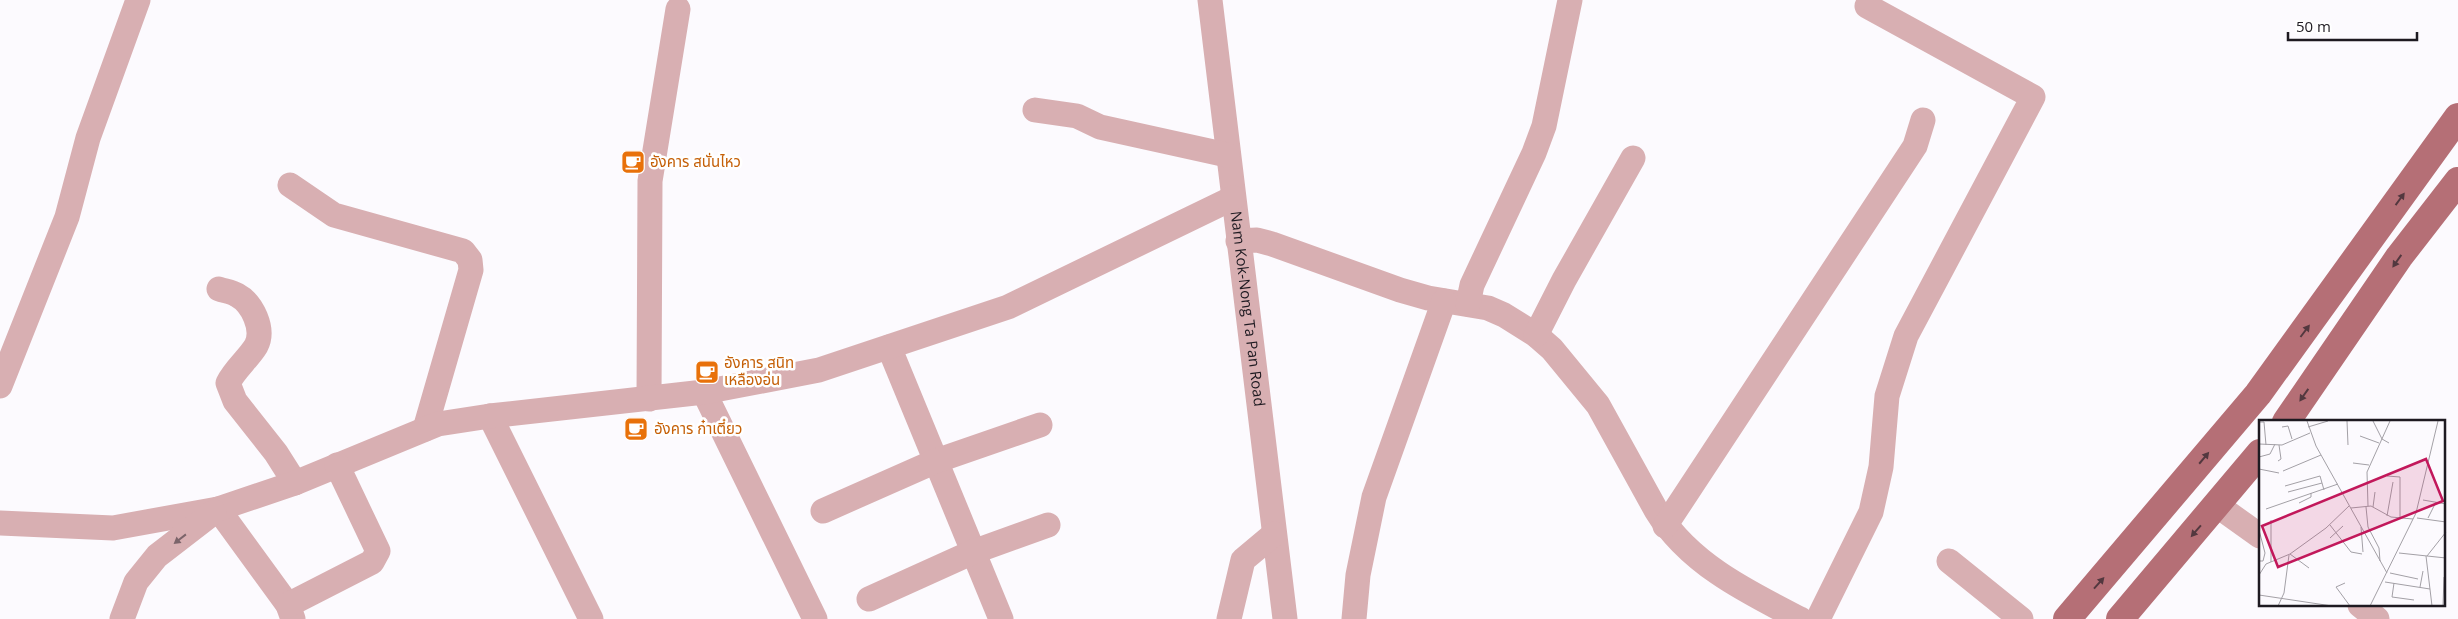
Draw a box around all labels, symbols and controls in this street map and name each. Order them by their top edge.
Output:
scale bar [2288,10,2417,42]
text: 50 m [2296,16,2331,36]
cafe icon: อังคาร สนั่นไหว [620,149,646,175]
place label: อังคาร สนั่นไหว [650,151,741,171]
one-way arrow [2395,192,2405,206]
street label: Nam Kok-Nong Ta Pan Road [1227,210,1270,408]
one-way arrow [2392,255,2402,268]
one-way arrow [2300,324,2310,338]
place label: อังคาร สนิท เหลืองอ่น [724,352,794,389]
cafe icon: อังคาร สนิท เหลืองอ่น [694,359,720,385]
one-way arrow [2299,388,2309,402]
cafe icon: อังคาร ก๋าเตี๋ยว [623,416,649,442]
place label: อังคาร ก๋าเตี๋ยว [654,418,742,438]
inset map [2259,420,2446,606]
one-way arrow [2198,453,2210,465]
one-way arrow [2191,525,2202,538]
one-way arrow [173,534,186,544]
one-way arrow [2094,576,2105,589]

